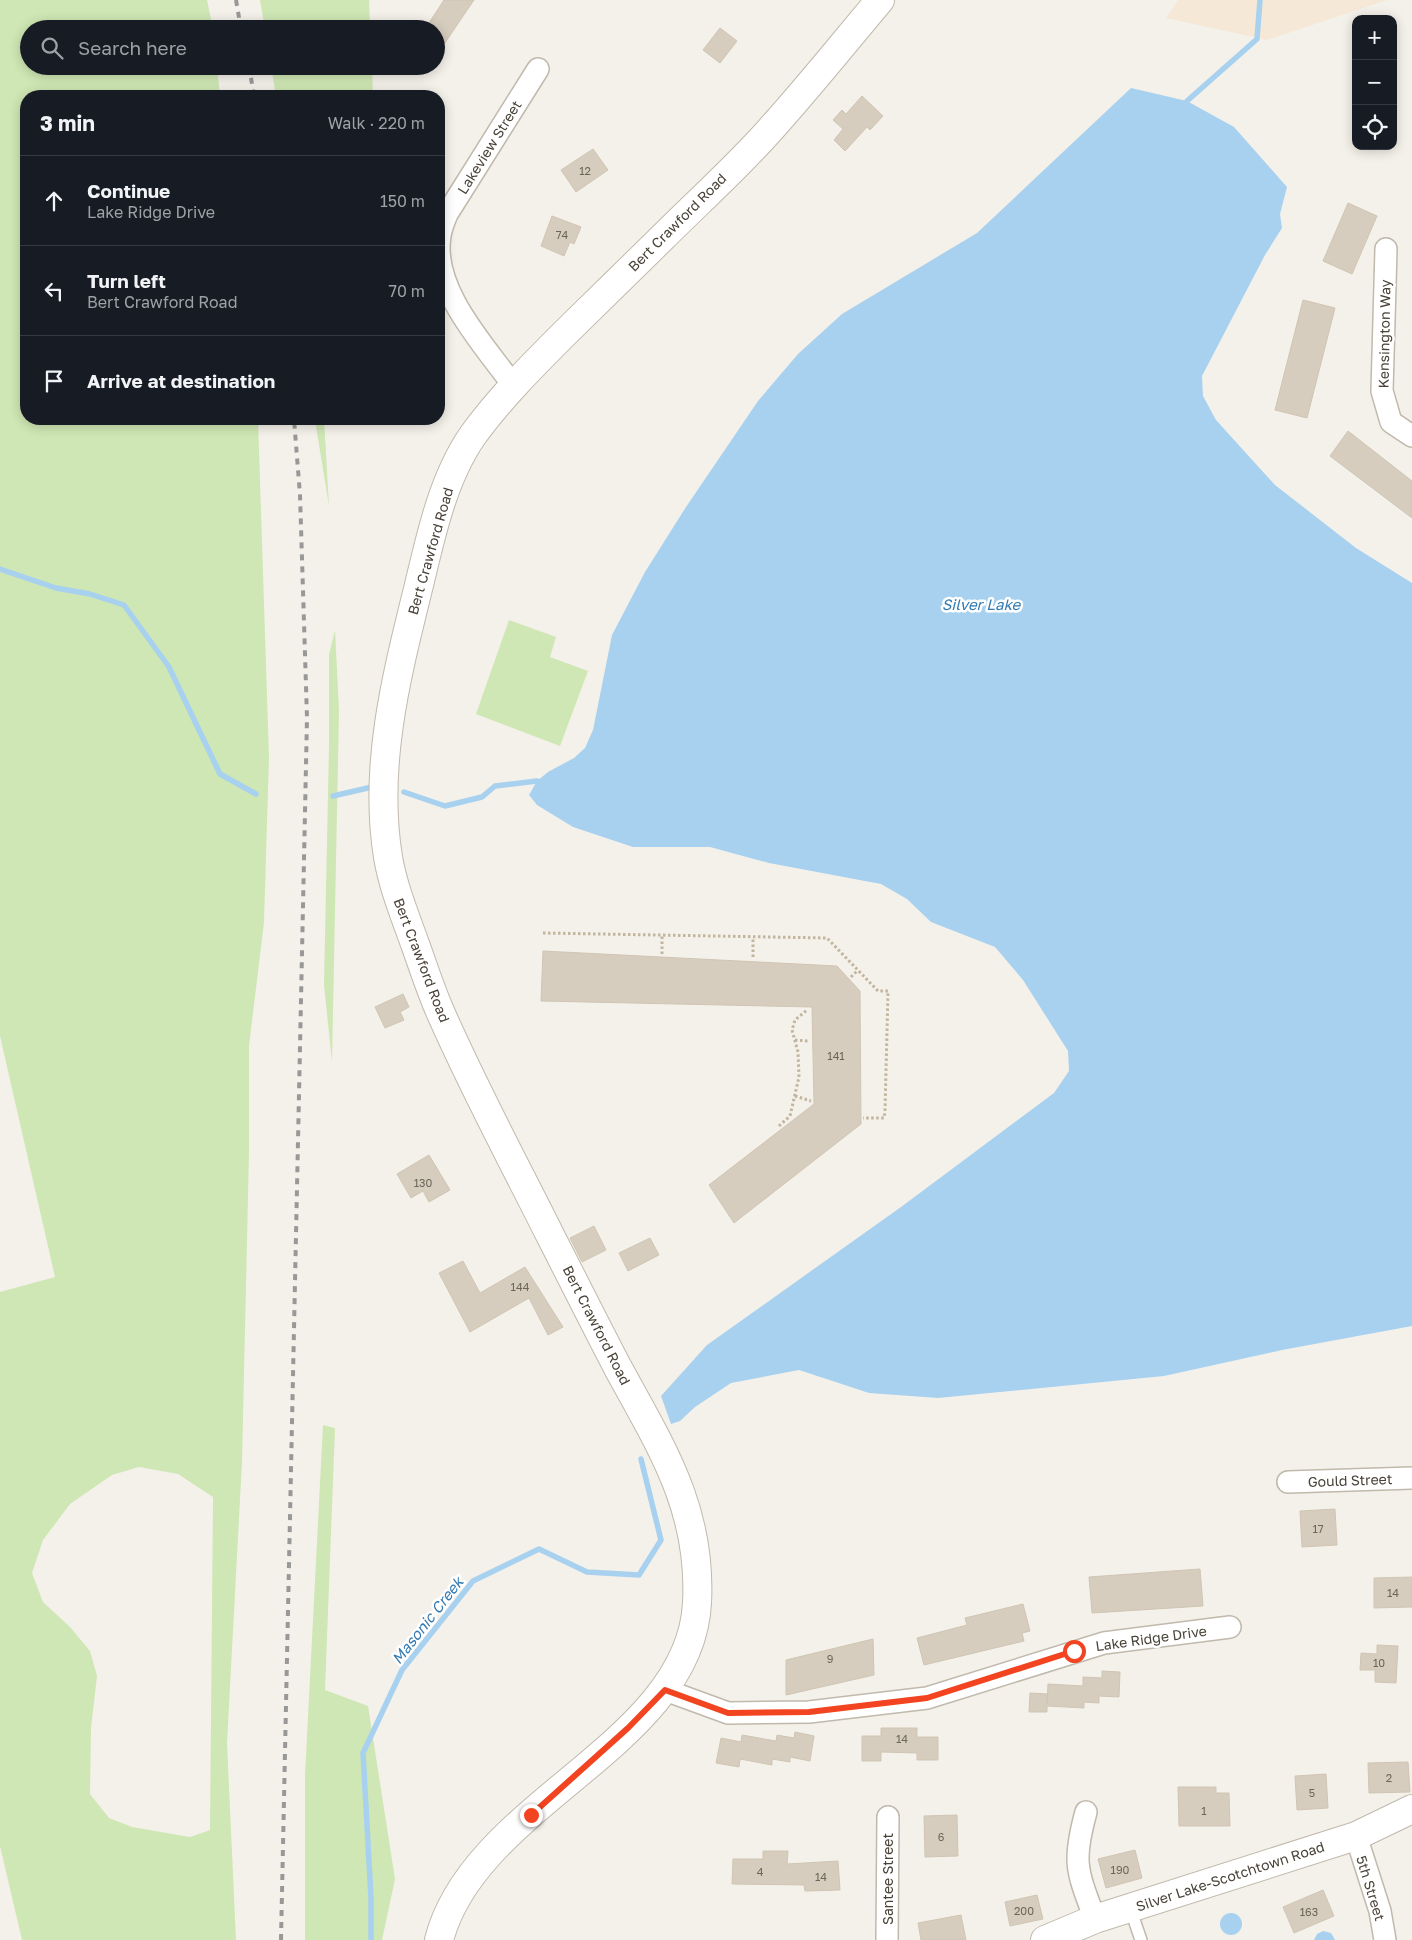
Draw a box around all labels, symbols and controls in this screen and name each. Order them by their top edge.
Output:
map controls [1352,15,1397,150]
button: + [1352,15,1397,60]
search box [20,20,445,75]
icon: search [38,34,66,62]
text: Search here [78,36,187,59]
button: − [1352,60,1397,105]
street label: Lakeview Street [453,97,525,197]
button: locate [1352,105,1397,150]
text: 3 min [40,110,95,136]
text: Walk · 220 m [328,113,425,133]
house number: 12 [579,164,591,177]
street label: Bert Crawford Road [624,169,730,275]
text: Continue [87,179,170,202]
icon: ahead [40,187,68,215]
text: 150 m [380,191,425,211]
text: Lake Ridge Drive [87,202,215,222]
house number: 74 [556,228,569,241]
text: Turn left [87,269,166,292]
icon: left [40,277,68,305]
street label: Kensington Way [1375,279,1393,389]
text: 70 m [388,281,425,301]
text: Bert Crawford Road [87,292,237,312]
icon: arrive [40,367,68,395]
text: Arrive at destination [87,369,275,392]
street label: Bert Crawford Road [404,485,456,617]
water label: Silver Lake [942,595,1022,613]
street label: Bert Crawford Road [390,895,454,1025]
house number: 141 [827,1049,845,1062]
house number: 130 [414,1176,432,1189]
street label: Bert Crawford Road [560,1262,634,1388]
house number: 144 [511,1280,530,1293]
street label: Gould Street [1307,1470,1393,1490]
house number: 17 [1312,1522,1324,1535]
water label: Masonic Creek [387,1572,467,1667]
house number: 14 [1387,1586,1399,1599]
street label: Lake Ridge Drive [1094,1622,1208,1654]
route start [1063,1640,1086,1663]
house number: 9 [827,1652,833,1665]
house number: 10 [1373,1656,1385,1669]
house number: 14 [896,1732,908,1745]
house number: 2 [1386,1771,1392,1784]
house number: 5 [1309,1786,1315,1799]
route end [520,1804,543,1827]
house number: 1 [1201,1804,1207,1817]
house number: 6 [938,1830,945,1843]
street label: Santee Street [879,1833,896,1925]
street label: Silver Lake-Scotchtown Road [1134,1837,1326,1915]
street label: 5th Street [1353,1853,1389,1923]
house number: 190 [1111,1863,1130,1876]
house number: 4 [757,1865,764,1878]
house number: 14 [815,1870,827,1883]
house number: 200 [1014,1904,1034,1917]
house number: 163 [1300,1905,1318,1918]

